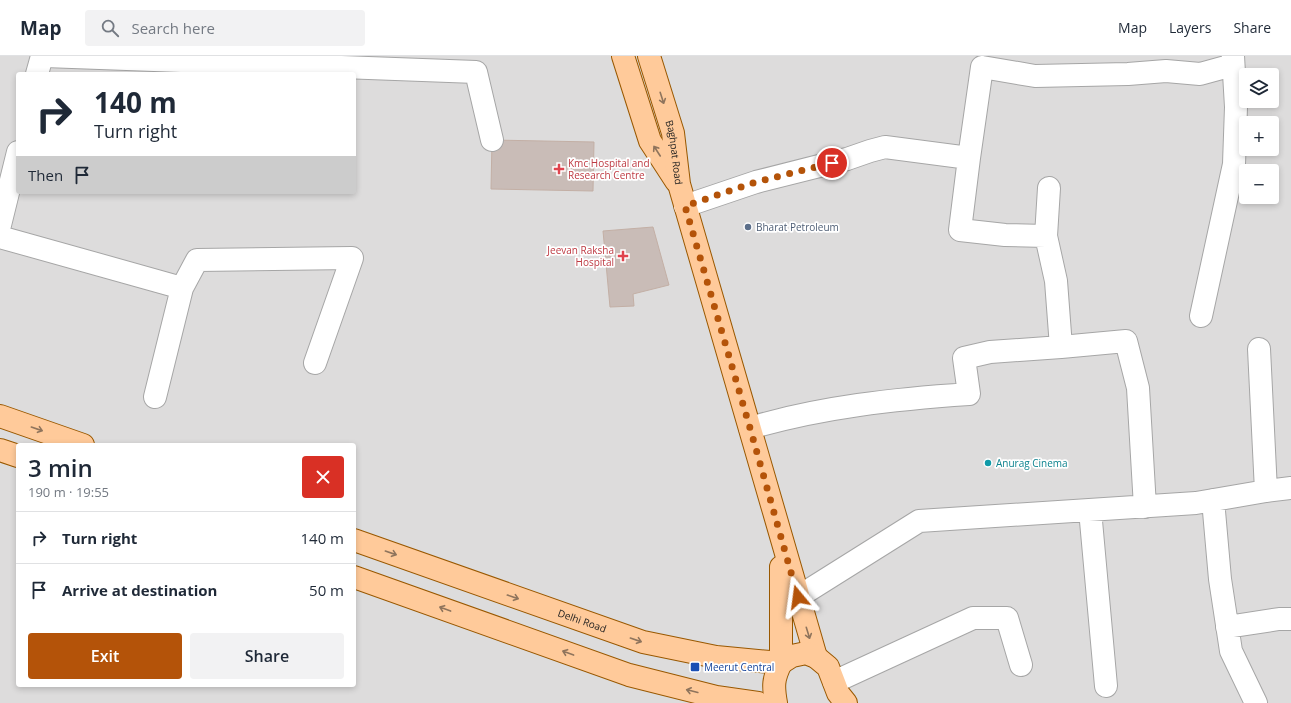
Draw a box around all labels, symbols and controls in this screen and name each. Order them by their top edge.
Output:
search box [85,10,365,46]
text: Map [20,15,61,41]
icon: search [99,17,121,39]
text: Search here [131,18,215,38]
text: Map [1118,18,1147,37]
text: Layers [1169,18,1211,37]
text: Share [1233,18,1271,37]
map controls [1239,68,1279,204]
button: layers [1239,68,1279,108]
text: 140 m [94,83,177,121]
icon: right [28,88,80,140]
one-way arrow [659,91,666,104]
button: + [1239,116,1279,156]
street label: Baghpat Road [662,118,686,185]
text: Turn right [94,119,177,143]
one-way arrow [653,146,661,157]
pin [815,146,849,180]
icon: arrive [821,152,843,174]
place label: Kmc Hospital and Research Centre [568,156,650,182]
marker: Kmc Hospital and Research Centre [553,163,565,175]
icon: arrive [71,164,93,186]
button: − [1239,164,1279,204]
text: Then [28,165,63,185]
place label: Bharat Petroleum [756,220,839,234]
marker: Bharat Petroleum [743,222,753,232]
place label: Jeevan Raksha Hospital [546,243,614,269]
marker: Jeevan Raksha Hospital [617,250,629,262]
one-way arrow [30,425,42,433]
text: 3 min [28,451,93,484]
button: close [302,456,344,498]
place label: Anurag Cinema [996,456,1068,470]
marker: Anurag Cinema [983,458,993,468]
text: 190 m · 19:55 [28,483,109,501]
icon: right [28,527,50,549]
text: Turn right [62,528,137,548]
text: 140 m [300,528,344,548]
one-way arrow [384,550,396,558]
position arrow [777,576,819,618]
icon: arrive [28,579,50,601]
text: Arrive at destination [62,580,217,600]
text: 50 m [309,580,344,600]
one-way arrow [507,593,519,601]
one-way arrow [440,605,452,613]
street label: Delhi Road [556,606,608,636]
one-way arrow [805,626,812,639]
button: Exit [28,633,182,679]
button: Share [190,633,344,679]
one-way arrow [629,637,642,644]
one-way arrow [562,649,574,657]
place label: Meerut Central [704,660,774,674]
marker: Meerut Central [689,661,701,673]
one-way arrow [686,687,699,694]

